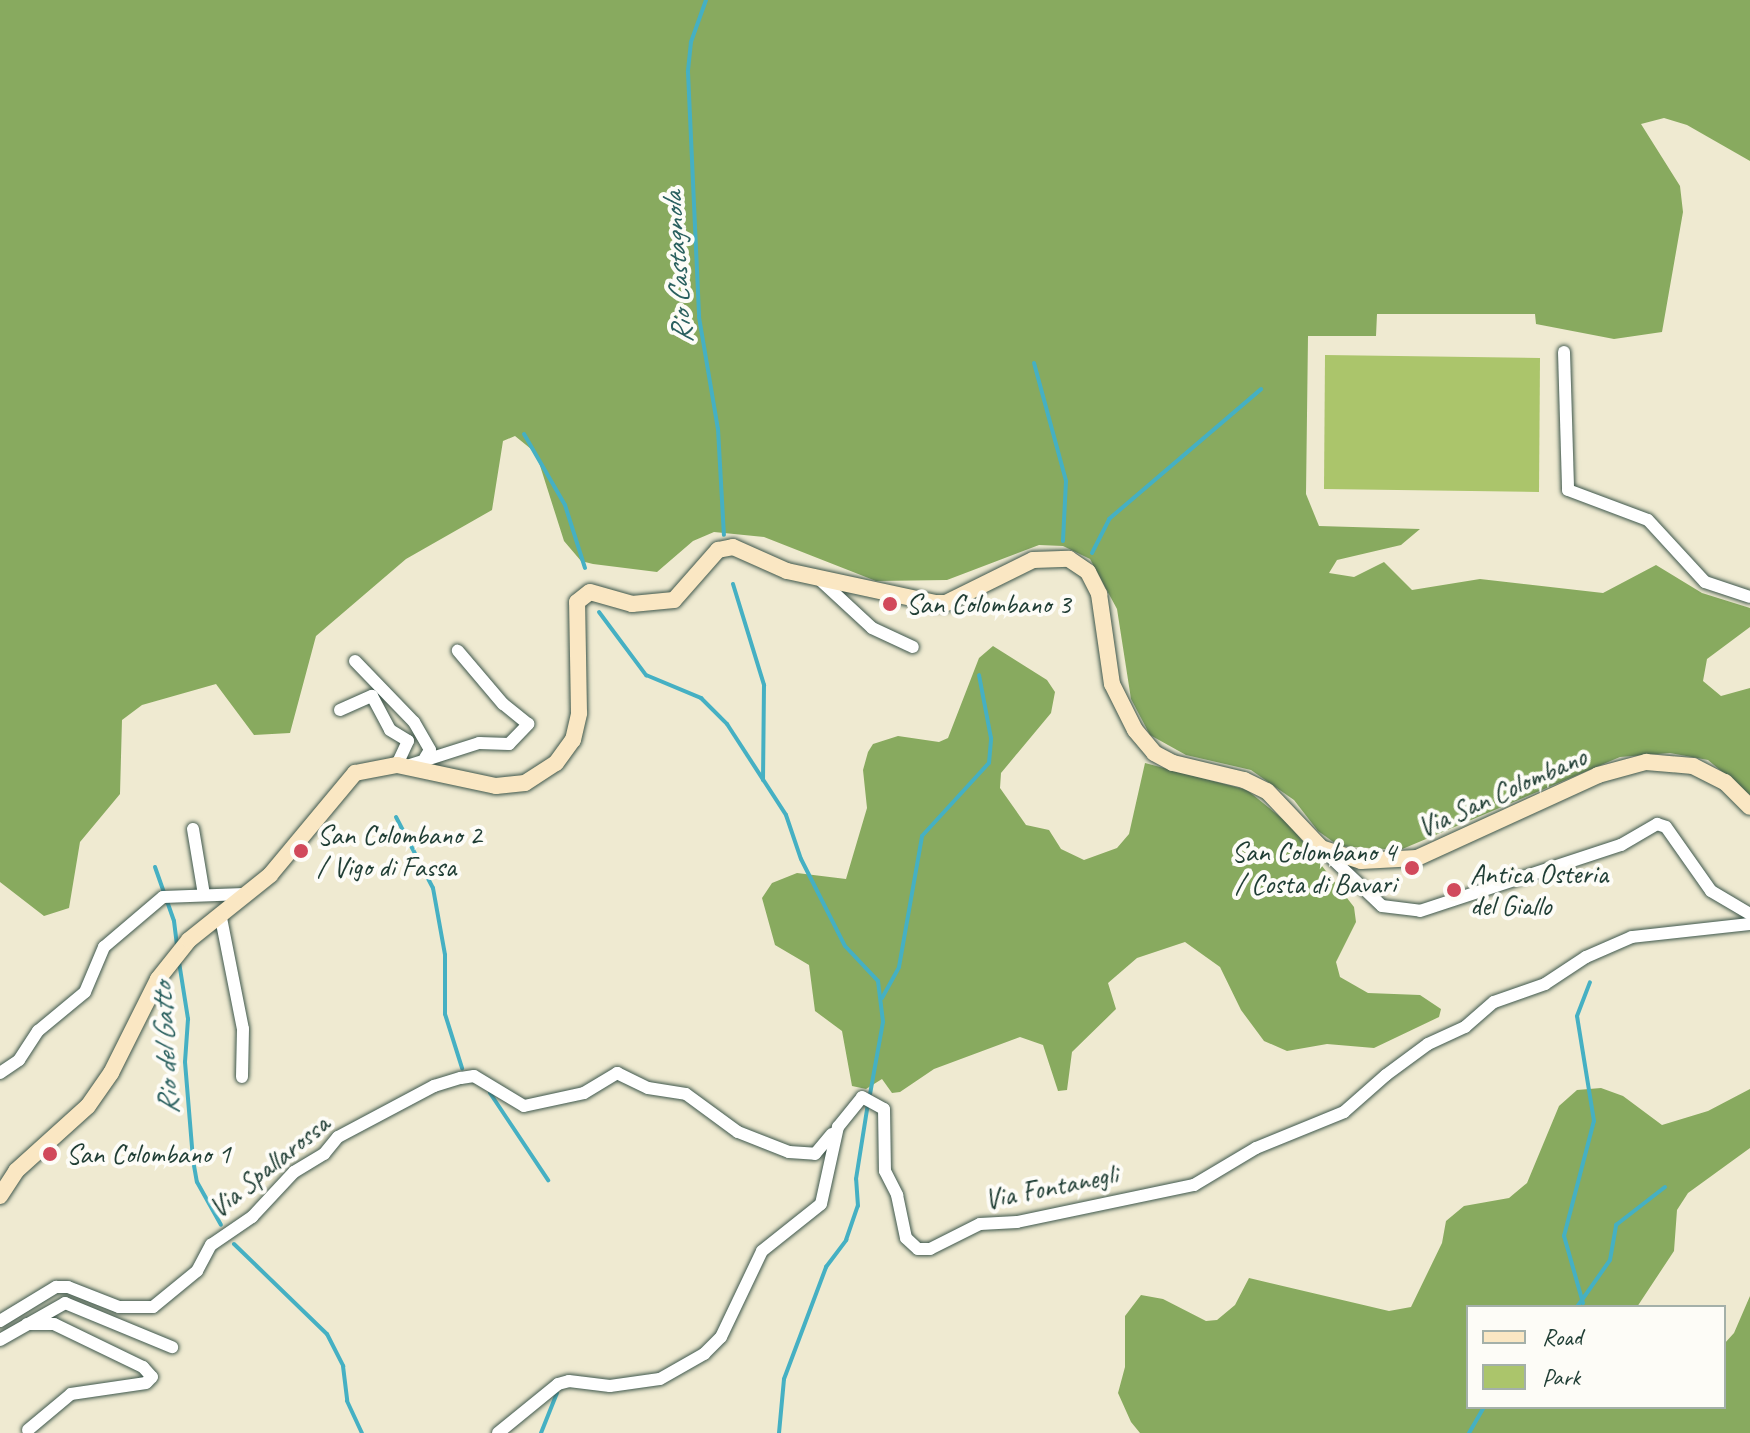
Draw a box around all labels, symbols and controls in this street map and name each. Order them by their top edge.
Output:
water label: Rio Castagnola [654,191,700,345]
place label: San Colombano 3 [906,587,1071,621]
marker: San Colombano 3 [881,595,899,613]
street label: Via San Colombano [1412,739,1592,845]
place label: San Colombano 2 / Vigo di Fassa [317,818,482,884]
place label: San Colombano 4 / Costa di Bavari [1231,835,1396,901]
marker: San Colombano 2 / Vigo di Fassa [292,842,310,860]
place label: Antica Osteria del Giallo [1470,857,1608,923]
marker: San Colombano 4 / Costa di Bavari [1403,859,1421,877]
marker: Antica Osteria del Giallo [1445,881,1463,899]
water label: Rio del Gatto [144,982,186,1116]
street label: Via Spallarossa [202,1107,336,1225]
place label: San Colombano 1 [66,1137,231,1171]
marker: San Colombano 1 [41,1145,59,1163]
street label: Via Fontanegli [982,1158,1120,1216]
legend [1466,1305,1726,1409]
text: Road [1542,1322,1582,1352]
text: Park [1542,1362,1580,1392]

